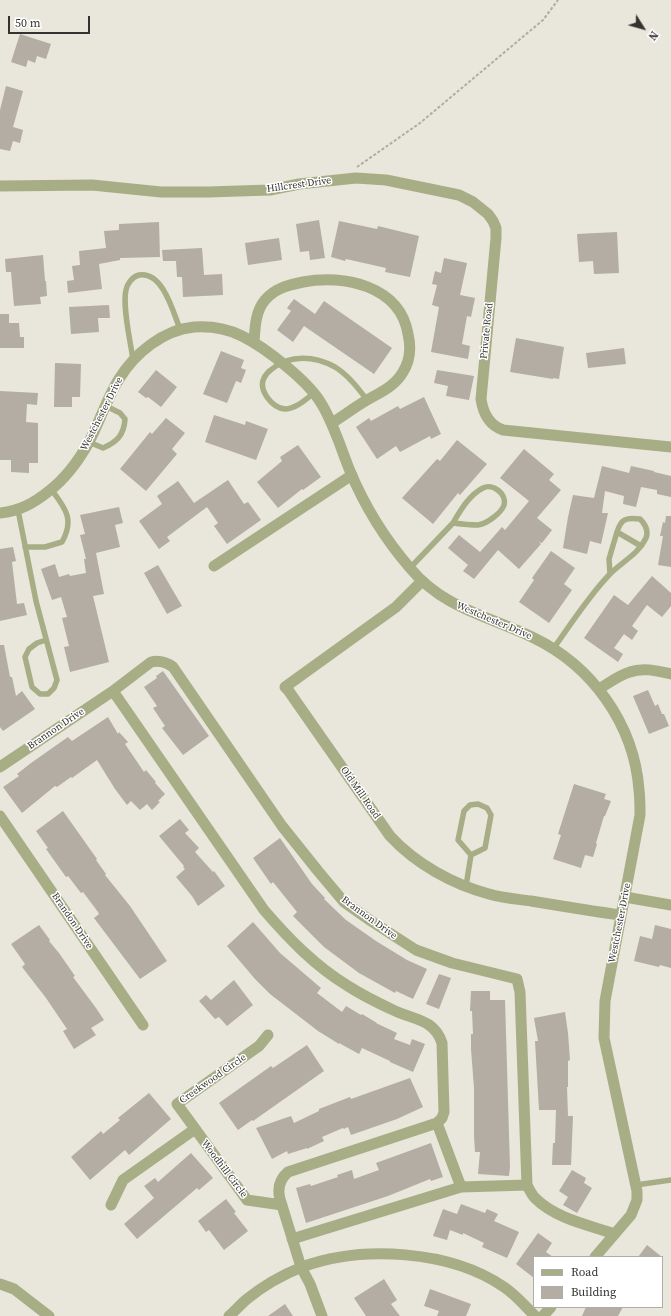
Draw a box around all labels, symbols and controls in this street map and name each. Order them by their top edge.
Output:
scale bar [10,8,92,34]
north arrow [623,8,663,48]
text: 50 m [15,15,41,31]
text: N [645,28,661,43]
street label: Hillcrest Drive [266,175,332,195]
street label: Private Road [478,302,496,360]
street label: Westchester Drive [78,375,126,453]
street label: Westchester Drive [454,600,534,642]
street label: Brannon Drive [25,706,87,752]
street label: Old Mill Road [338,765,382,821]
street label: Westchester Drive [606,882,634,964]
street label: Brandon Drive [49,891,95,951]
street label: Brannon Drive [339,894,399,942]
street label: Creekwood Circle [177,1052,249,1106]
street label: Woodhill Circle [198,1138,250,1200]
legend [533,1256,663,1308]
text: Road [571,1264,598,1280]
text: Building [571,1284,616,1300]

